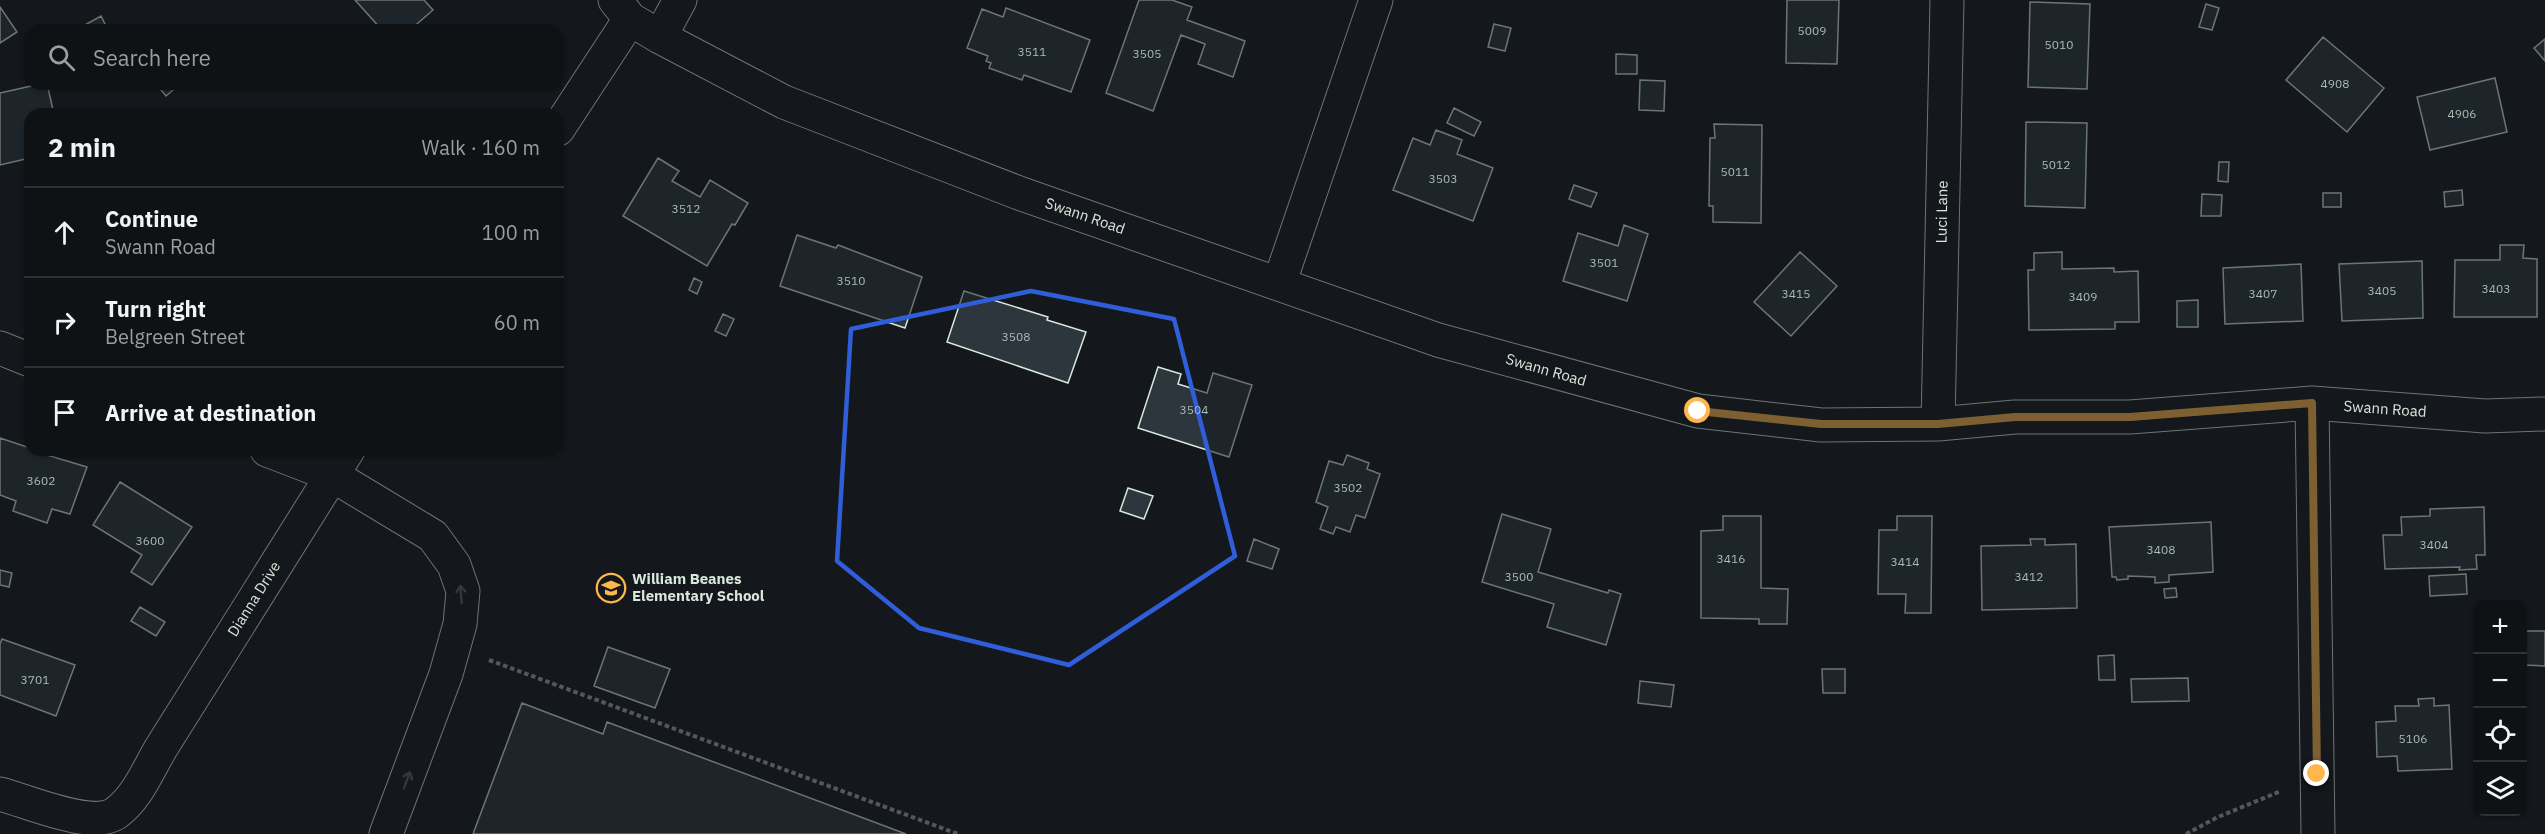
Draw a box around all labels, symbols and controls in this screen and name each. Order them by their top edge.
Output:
house number: 5009 [1798,23,1826,38]
search box [24,24,564,90]
house number: 5010 [2045,37,2073,52]
icon: search [45,41,78,74]
text: Search here [93,43,211,72]
house number: 3511 [1018,44,1046,59]
house number: 3505 [1133,46,1161,61]
house number: 4908 [2321,76,2349,91]
house number: 4906 [2448,106,2476,121]
text: 2 min [48,130,116,164]
text: Walk · 160 m [422,134,540,161]
house number: 5012 [2042,157,2070,172]
house number: 5011 [1721,164,1749,179]
house number: 3503 [1429,171,1457,186]
street label: Luci Lane [1931,180,1952,244]
street label: Swann Road [1043,193,1128,238]
house number: 3512 [672,201,700,216]
text: Continue [105,204,198,233]
icon: ahead [48,216,81,249]
text: 100 m [482,219,540,246]
text: Swann Road [105,233,216,260]
house number: 3501 [1590,255,1618,270]
house number: 3510 [837,273,865,288]
house number: 3403 [2482,281,2510,296]
house number: 3405 [2368,283,2396,298]
house number: 3415 [1782,286,1810,301]
house number: 3407 [2249,286,2277,301]
house number: 3409 [2069,289,2097,304]
text: Turn right [105,294,206,323]
icon: right [48,306,81,339]
text: 60 m [494,309,540,336]
text: Belgreen Street [105,323,245,350]
house number: 3508 [1002,329,1030,344]
street label: Swann Road [1504,349,1589,390]
icon: arrive [48,396,81,429]
street label: Swann Road [2343,396,2427,421]
route start [1684,397,1710,423]
text: Arrive at destination [105,398,316,427]
house number: 3504 [1180,402,1208,417]
house number: 3602 [27,473,55,488]
house number: 3502 [1334,480,1362,495]
house number: 3600 [136,533,164,548]
house number: 3404 [2420,537,2448,552]
house number: 3408 [2147,542,2175,557]
house number: 3416 [1717,551,1745,566]
house number: 3414 [1891,554,1919,569]
street label: Dianna Drive [223,558,284,640]
place label: William Beanes Elementary School [632,569,765,605]
house number: 3500 [1505,569,1533,584]
house number: 3412 [2015,569,2043,584]
school or university icon: William Beanes Elementary School [595,572,627,604]
one-way arrow [456,585,467,604]
map controls [2473,600,2527,816]
button: + [2473,600,2527,654]
button: − [2473,654,2527,708]
house number: 3701 [21,672,49,687]
button: locate [2473,708,2527,762]
house number: 5106 [2399,731,2427,746]
route end [2303,760,2329,786]
button: layers [2473,762,2527,816]
one-way arrow [402,771,413,789]

